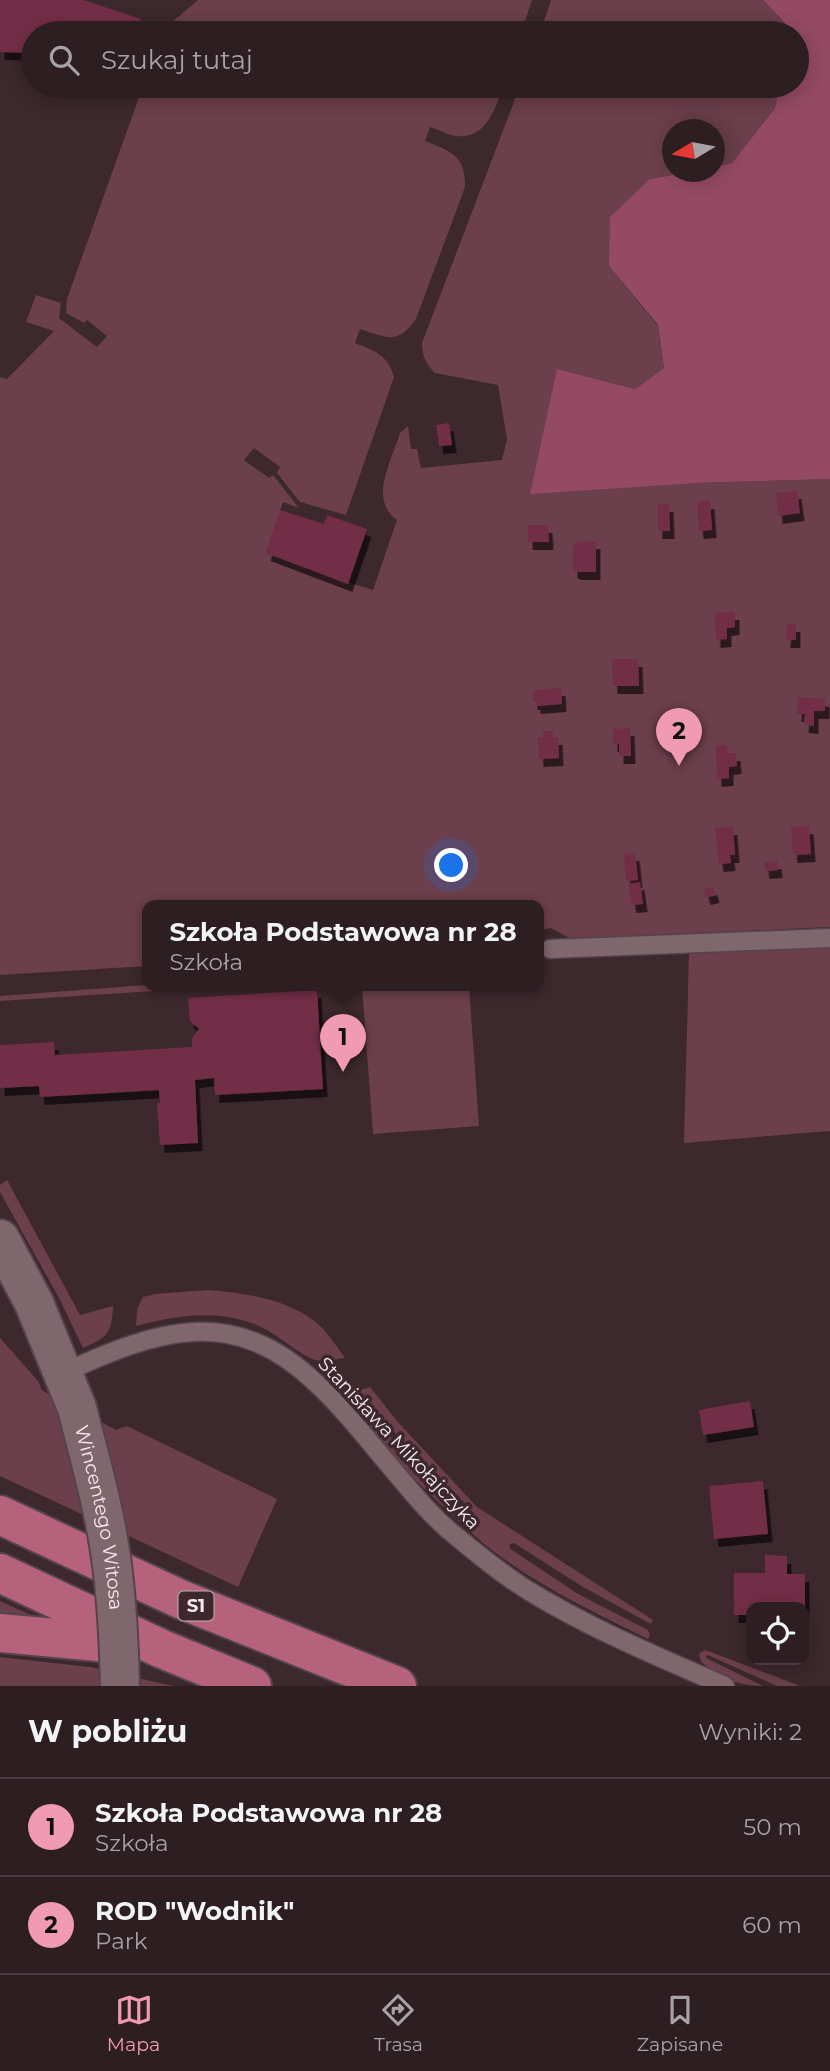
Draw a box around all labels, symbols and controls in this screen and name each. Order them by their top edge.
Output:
search box [21,21,809,98]
icon: search [45,41,83,79]
text: Szukaj tutaj [101,44,253,76]
north arrow [662,119,725,182]
pin: 2 [656,708,702,766]
your location [434,848,468,882]
popup [142,900,544,991]
text: Szkoła Podstawowa nr 28 [169,916,517,948]
text: Szkoła [169,948,243,976]
pin: 1 [320,1014,366,1072]
street label: Stanisława Mikołajczyka [313,1352,485,1534]
street label: Wincentego Witosa [70,1423,128,1611]
road number: S1 [178,1591,214,1620]
map controls [746,1602,809,1665]
button: locate [746,1602,809,1665]
text: W pobliżu [28,1713,187,1750]
text: Wyniki: 2 [698,1718,802,1746]
text: Szkoła Podstawowa nr 28 [95,1797,442,1829]
text: 1 [46,1813,56,1841]
text: 50 m [743,1813,802,1841]
text: Szkoła [95,1829,169,1857]
text: ROD "Wodnik" [95,1895,294,1927]
text: 2 [44,1911,58,1939]
text: 60 m [742,1911,802,1939]
text: Park [95,1927,148,1955]
tab: Mapa [107,1991,160,2056]
tab: Trasa [374,1991,423,2056]
tab: Zapisane [637,1991,723,2056]

